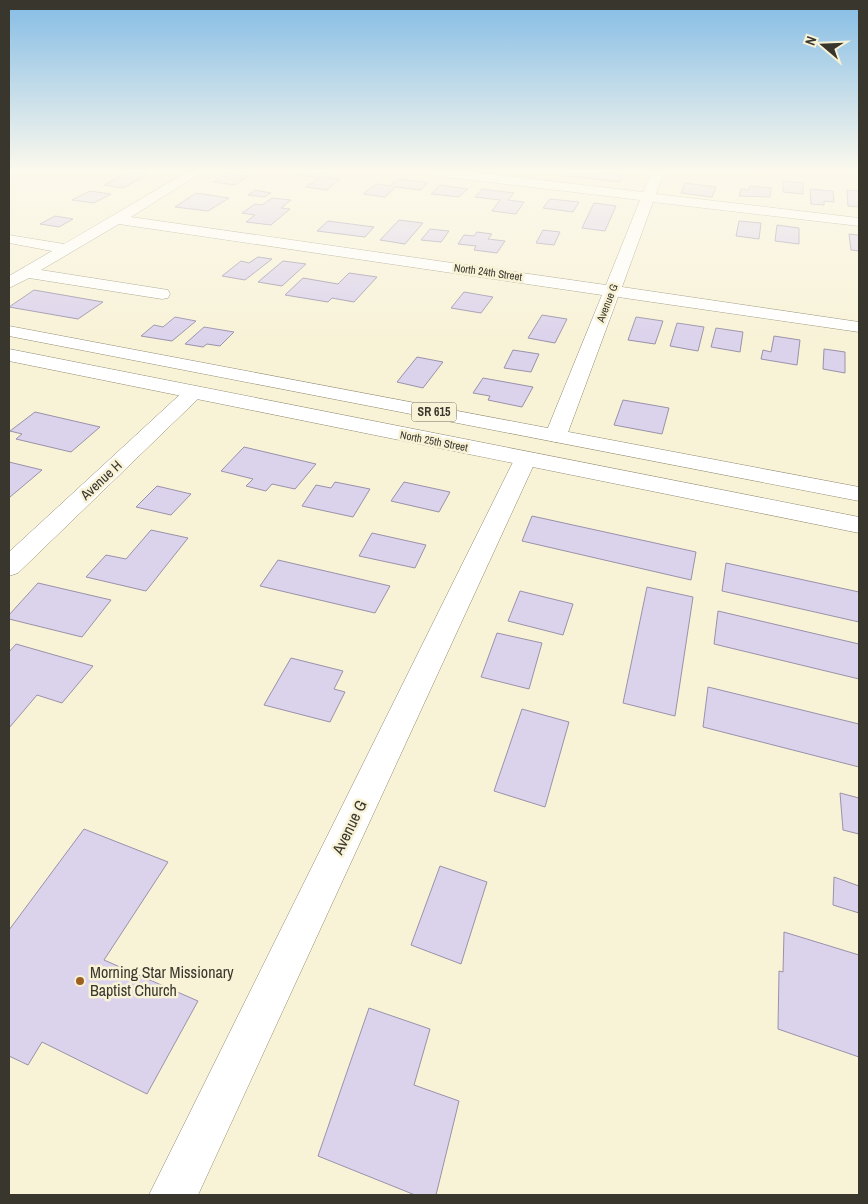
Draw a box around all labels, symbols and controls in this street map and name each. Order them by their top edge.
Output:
north arrow [798,20,848,70]
text: N [801,34,821,48]
street label: North 24th Street [453,260,523,284]
street label: Avenue G [593,282,621,325]
road number: SR 615 [412,402,456,422]
street label: North 25th Street [399,428,470,455]
street label: Avenue H [76,456,126,504]
street label: Avenue G [326,796,372,859]
place label: Morning Star Missionary Baptist Church [90,961,234,1001]
marker: Morning Star Missionary Baptist Church [74,975,86,987]

